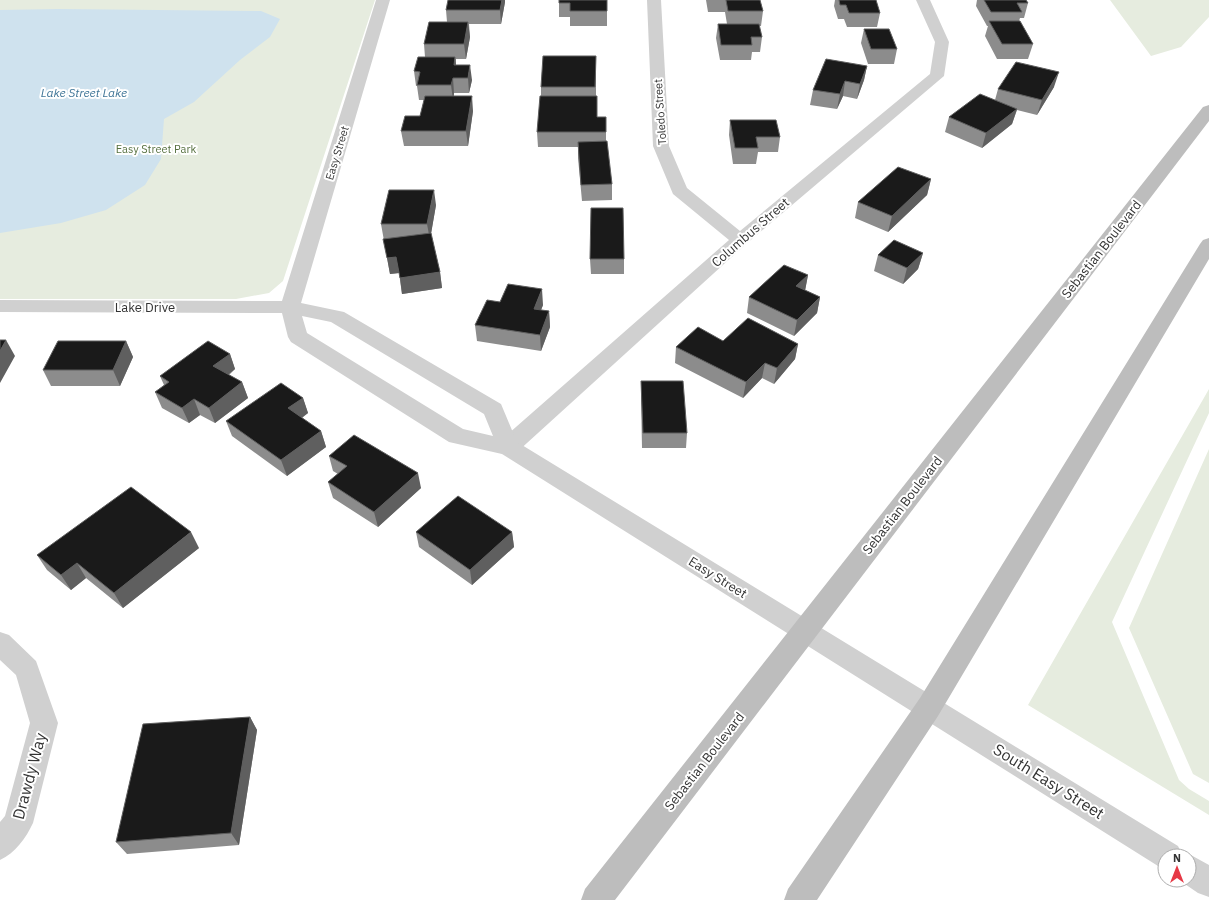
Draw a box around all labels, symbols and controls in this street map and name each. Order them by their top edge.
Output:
street label: Toledo Street [651,78,669,145]
water label: Lake Street Lake [41,85,127,100]
street label: Easy Street [322,124,352,182]
park label: Easy Street Park [116,142,196,156]
street label: Columbus Street [708,194,793,271]
street label: Sebastian Boulevard [1058,197,1145,302]
street label: Lake Drive [115,299,175,316]
street label: Sebastian Boulevard [859,453,946,558]
street label: Easy Street [685,553,750,602]
street label: Sebastian Boulevard [661,709,748,814]
street label: Drawdy Way [8,730,50,821]
street label: South Easy Street [990,739,1108,823]
north arrow [1157,848,1197,888]
text: N [1173,851,1181,865]

